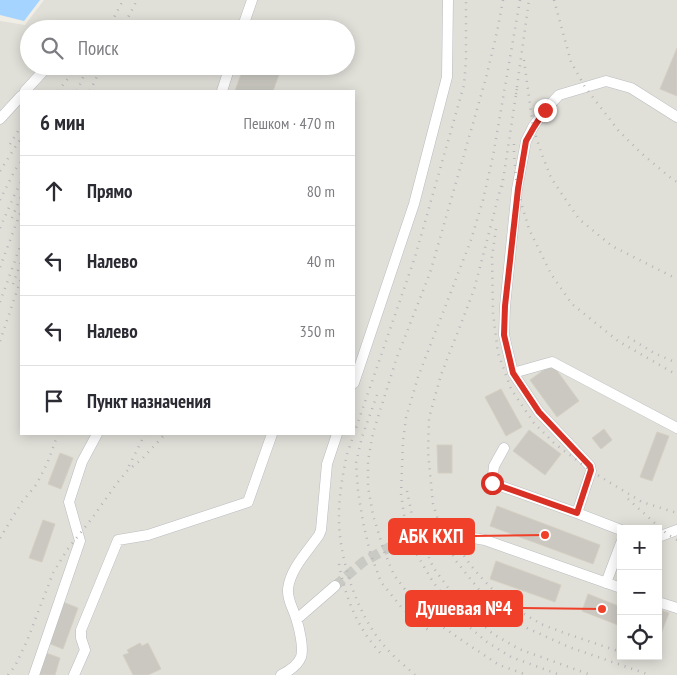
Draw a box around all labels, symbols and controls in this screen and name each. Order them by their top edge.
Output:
search box [20,20,355,75]
icon: search [38,34,66,62]
text: Поиск [78,36,119,60]
route end [534,99,557,122]
text: 6 мин [40,109,85,136]
text: Пешком · 470 m [244,113,335,133]
icon: ahead [40,177,68,205]
text: Прямо [87,179,132,203]
text: 80 m [307,181,335,201]
icon: left [40,247,68,275]
text: Налево [87,249,138,273]
text: 40 m [307,251,335,271]
icon: left [40,317,68,345]
text: Налево [87,319,138,343]
text: 350 m [300,321,335,341]
icon: arrive [40,387,68,415]
text: Пункт назначения [87,389,211,413]
route start [481,472,504,495]
callout: АБК КХП [389,519,474,554]
text: АБК КХП [398,523,463,549]
map controls [617,525,662,660]
button: + [617,525,662,570]
button: − [617,570,662,615]
callout: Душевая №4 [406,591,522,626]
text: Душевая №4 [416,595,512,621]
button: locate [617,615,662,660]

